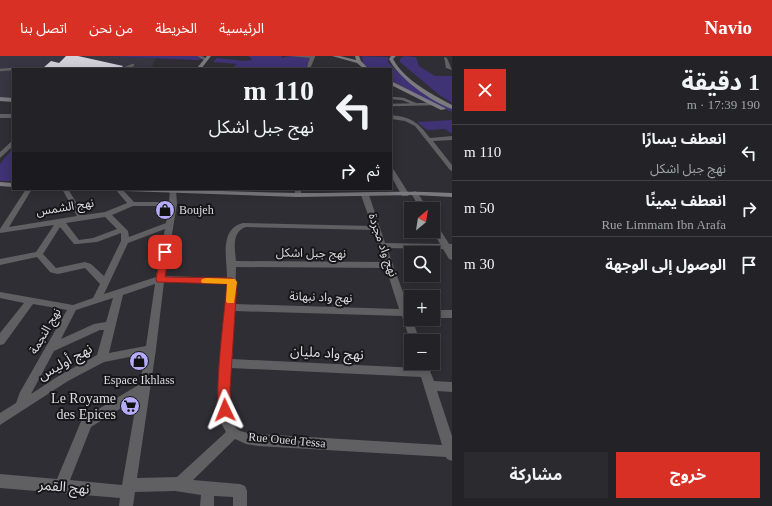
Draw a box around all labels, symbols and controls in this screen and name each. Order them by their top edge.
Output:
text: Navio [705,17,752,38]
text: اتصل بنا [20,21,67,36]
text: من نحن [89,21,133,36]
text: الخريطة [155,21,197,36]
text: الرئيسية [219,21,264,36]
button: close [464,69,506,111]
text: 1 دقيقة [682,69,760,95]
text: 110 m [243,75,314,106]
icon: left [328,84,380,136]
text: 190 m · 17:39 [687,97,760,112]
text: نهج جبل اشكل [209,117,314,137]
text: انعطف يسارًا [642,131,726,147]
icon: left [738,142,760,164]
text: 110 m [464,144,501,160]
icon: right [337,160,359,182]
text: نهج جبل اشكل [650,161,726,176]
text: ثم [367,163,380,179]
text: انعطف يمينًا [646,193,726,209]
street label: نهج الشمس [35,196,95,220]
icon: right [738,198,760,220]
shop icon: Boujeh [154,199,176,221]
text: 50 m [464,200,494,216]
north arrow [404,202,440,238]
map controls [404,202,440,370]
place label: Boujeh [179,203,214,217]
street label: نهج واد مجردة [364,212,400,279]
text: Rue Limmam Ibn Arafa [601,217,726,232]
pin [148,235,182,269]
icon: arrive [154,241,176,263]
street label: نهج جبل اشكل [276,245,346,263]
button: search [404,246,440,282]
icon: arrive [738,254,760,276]
text: 30 m [464,256,494,272]
text: الوصول إلى الوجهة [605,257,726,273]
street label: نهج واد نبهانة [289,289,353,307]
button: + [404,290,440,326]
street label: نهج النجمة [26,306,65,357]
button: − [404,334,440,370]
street label: نهج أوليس [34,339,96,386]
street label: نهج واد مليان [290,344,364,365]
shop icon: Espace Ikhlass [128,350,150,372]
place label: Espace Ikhlass [104,373,175,387]
position arrow [204,389,246,431]
place label: Le Royame des Epices [51,391,116,422]
supermarket icon: Le Royame des Epices [119,395,141,417]
street label: Rue Oued Tessa [248,430,327,450]
button: مشاركة [464,452,608,498]
button: خروج [616,452,760,498]
street label: نهج القمر [37,477,90,500]

